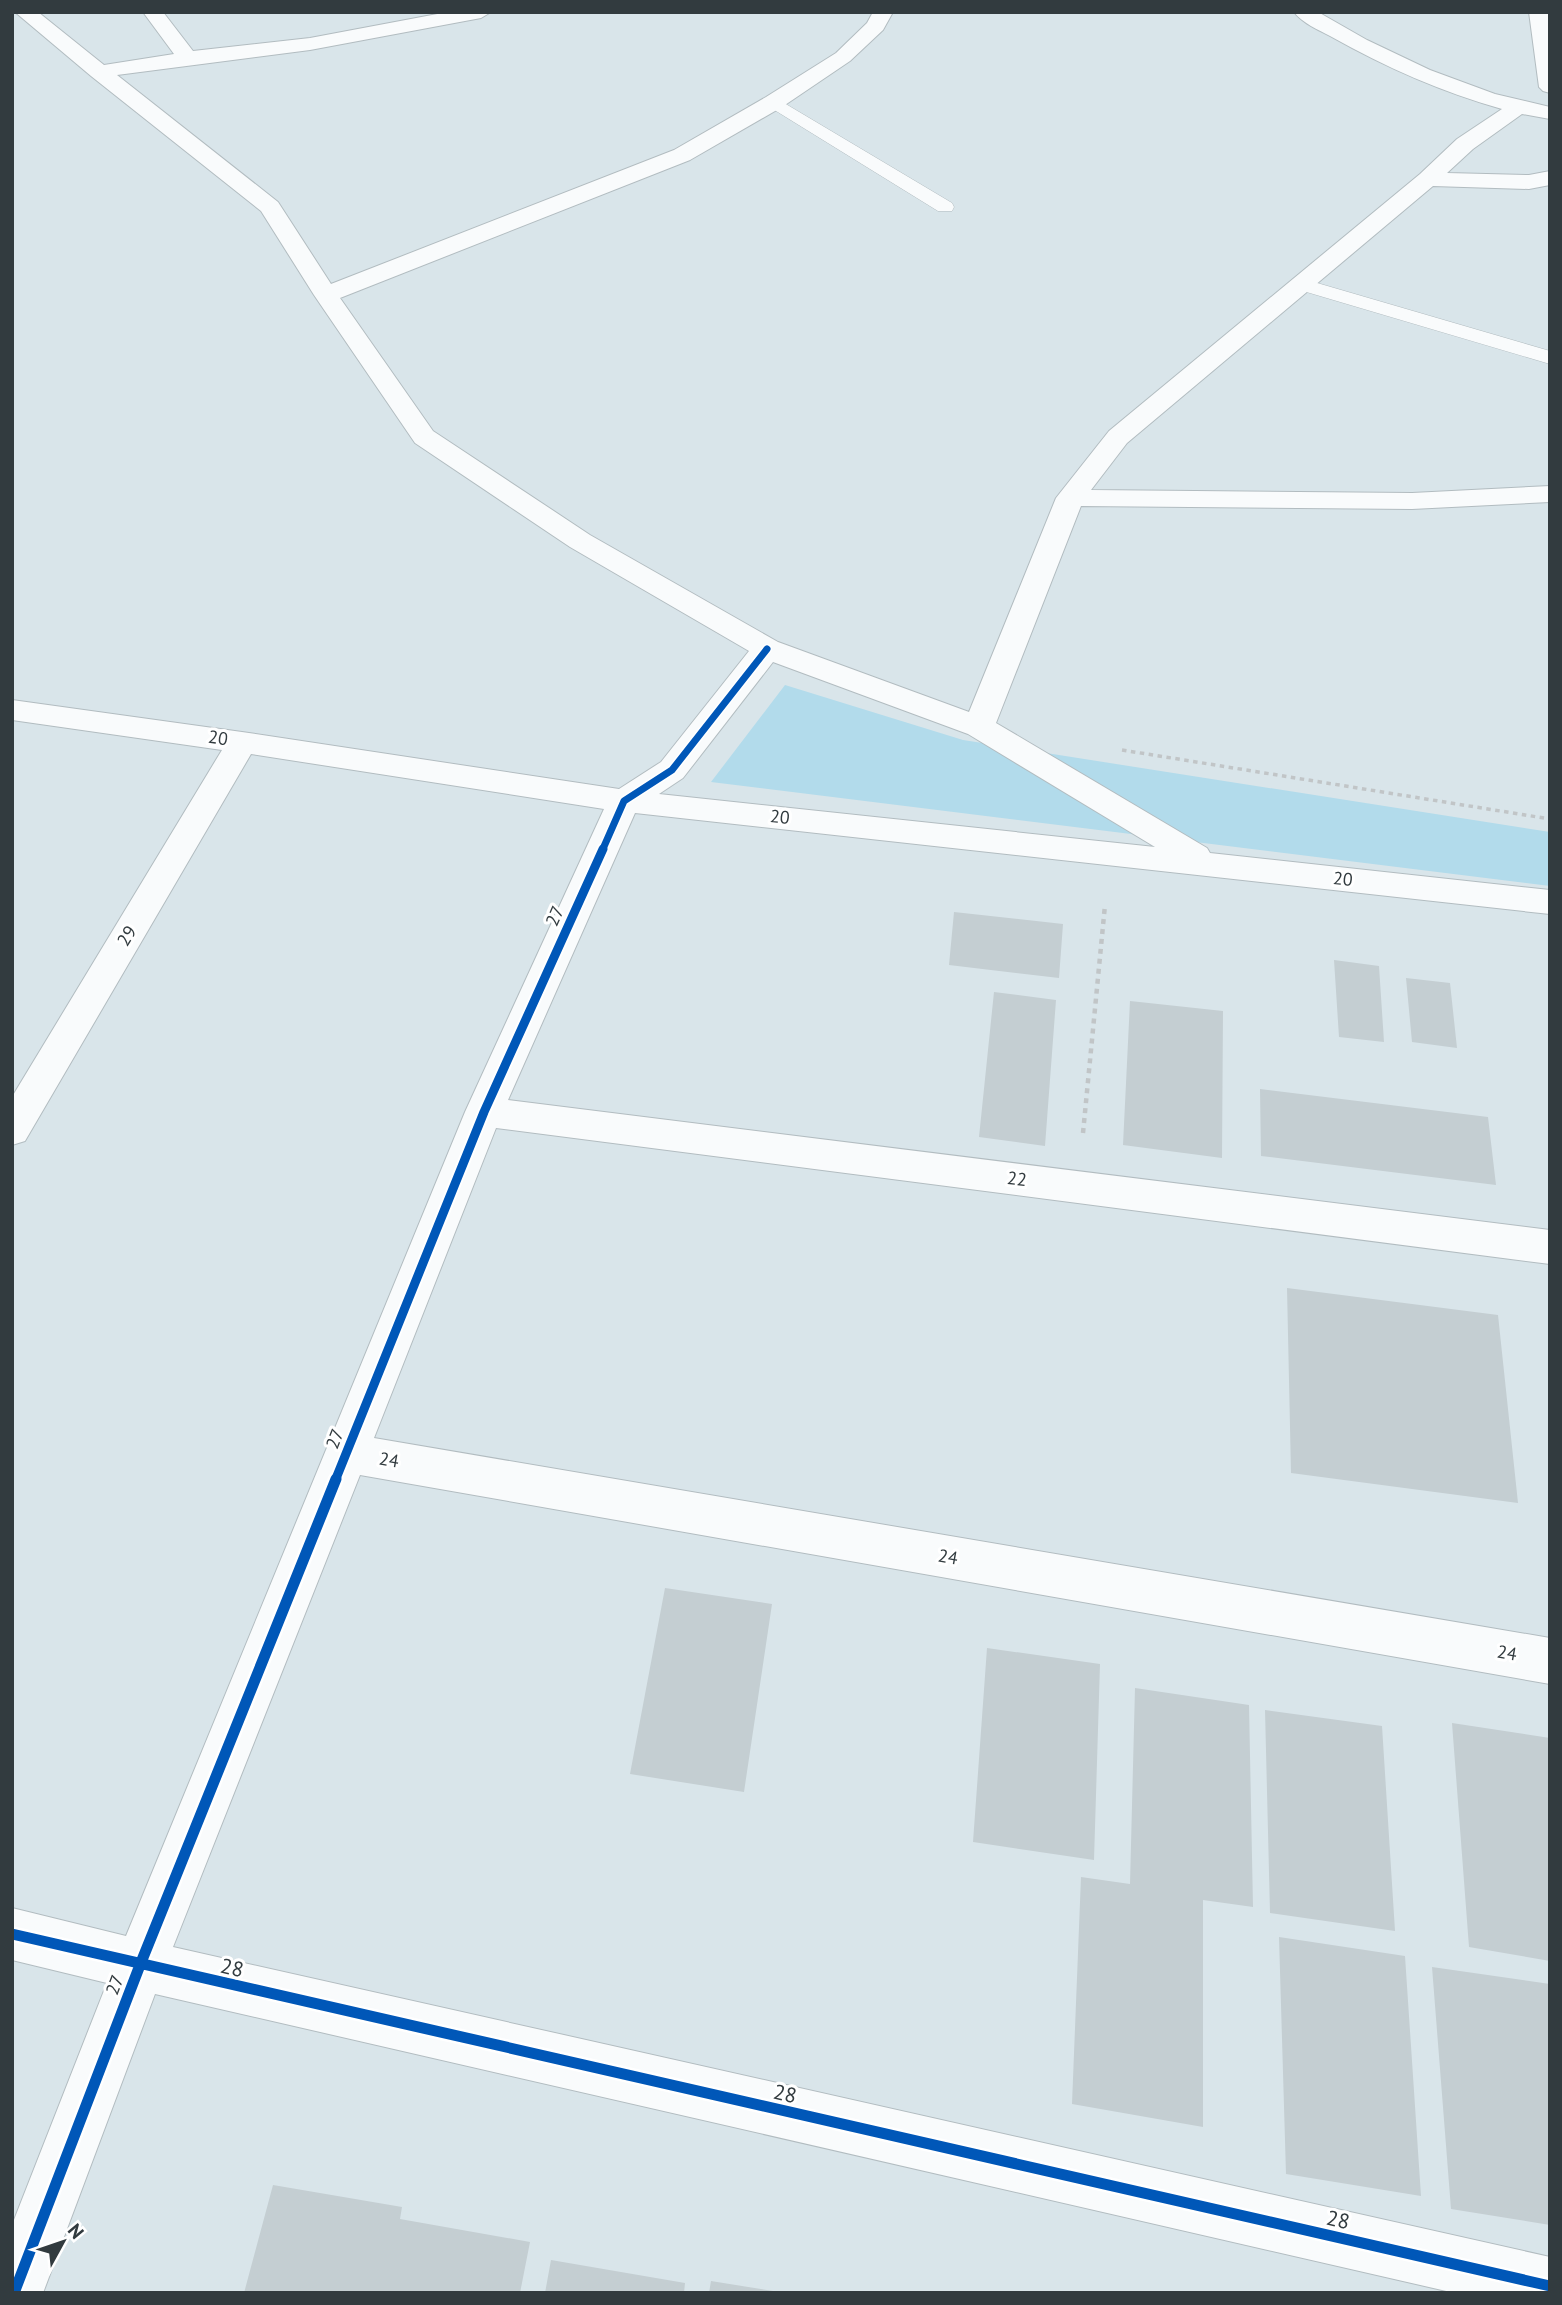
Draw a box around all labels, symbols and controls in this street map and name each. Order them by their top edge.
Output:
street label: 20 [207,725,230,750]
street label: 20 [769,804,791,829]
street label: 20 [1332,866,1354,891]
street label: 27 [540,902,569,929]
street label: 29 [112,921,141,950]
street label: 22 [1006,1166,1028,1191]
street label: 27 [320,1425,349,1452]
street label: 24 [377,1446,401,1473]
street label: 24 [936,1543,960,1570]
street label: 24 [1495,1639,1519,1666]
street label: 28 [218,1952,246,1983]
street label: 27 [100,1972,129,1998]
street label: 28 [771,2078,799,2109]
street label: 28 [1324,2204,1352,2235]
north arrow [28,2207,98,2277]
text: N [63,2219,89,2244]

